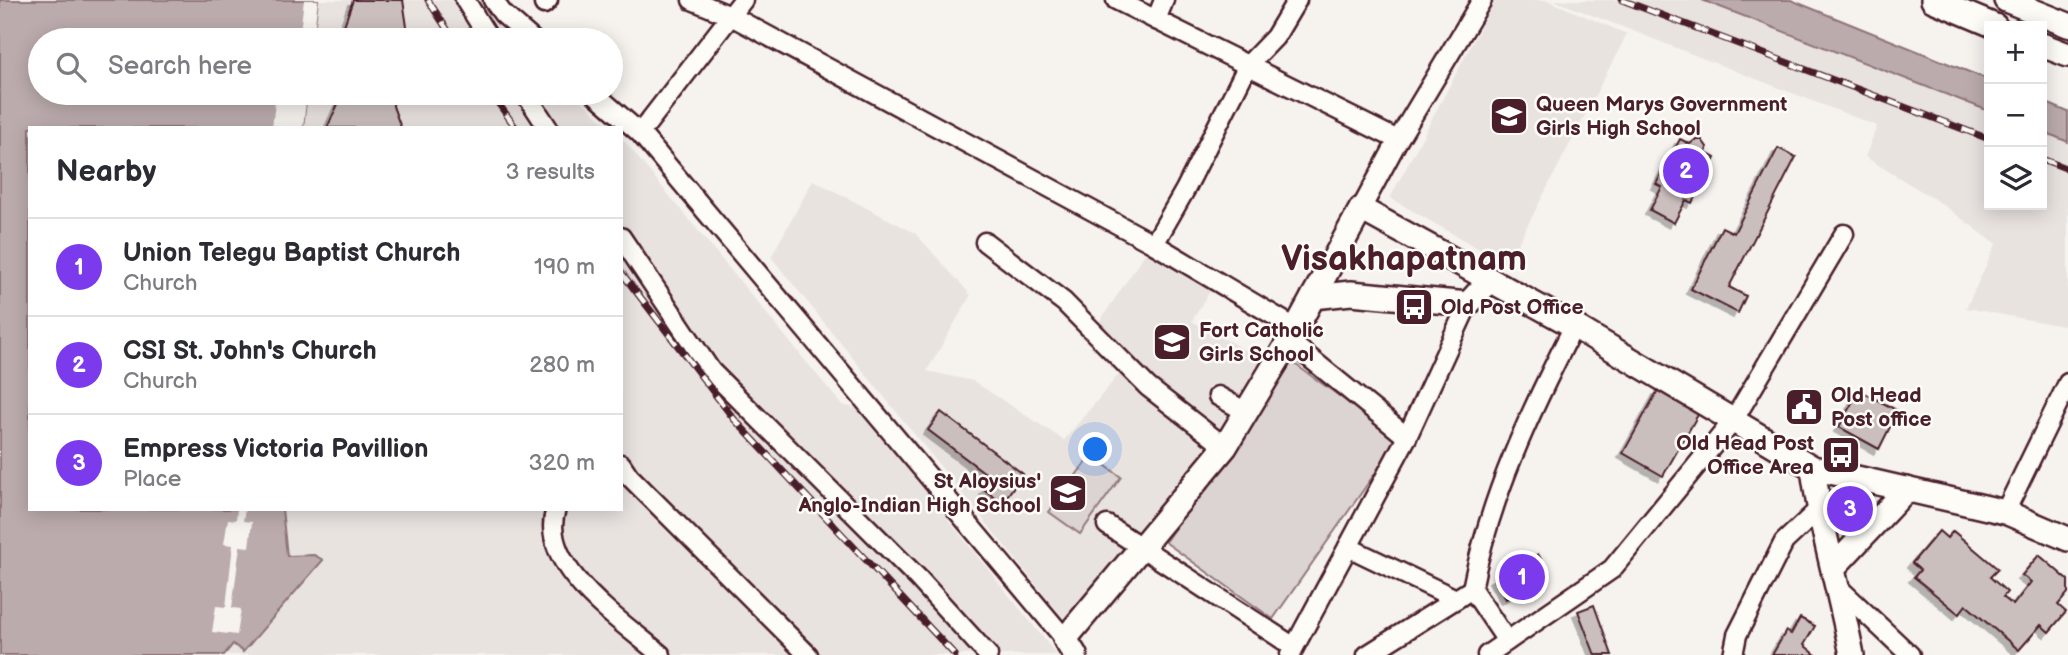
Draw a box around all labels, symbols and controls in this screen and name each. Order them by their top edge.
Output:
map controls [1984,21,2047,210]
button: + [1984,21,2047,84]
search box [28,28,623,105]
icon: search [52,48,90,86]
text: Search here [108,51,252,82]
button: − [1984,84,2047,147]
place label: Queen Marys Government Girls High School [1536,92,1787,141]
school or university icon: Queen Marys Government Girls High School [1488,95,1530,137]
pin: 2 [1663,145,1709,197]
button: layers [1984,147,2047,210]
text: Nearby [56,154,156,190]
text: 3 results [506,158,595,186]
text: Union Telegu Baptist Church [123,238,460,269]
district label: Visakhapatnam [1281,238,1527,281]
text: 1 [74,253,84,281]
text: 190 m [534,253,595,281]
text: Church [123,269,198,297]
bus stop icon: Old Post Office [1393,286,1435,328]
place label: Old Post Office [1441,295,1584,320]
place label: Fort Catholic Girls School [1199,318,1324,367]
school or university icon: Fort Catholic Girls School [1151,321,1193,363]
text: CSI St. John's Church [123,336,377,367]
text: 2 [72,351,86,379]
text: 280 m [529,351,595,379]
text: Church [123,367,198,395]
place label: Old Head Post office [1831,383,1932,432]
public building icon: Old Head Post office [1783,386,1825,428]
place label: Old Head Post Office Area [1676,431,1814,480]
your location [1078,432,1112,466]
text: Empress Victoria Pavillion [123,434,429,465]
bus stop icon: Old Head Post Office Area [1820,434,1862,476]
text: 3 [72,449,86,477]
text: 320 m [529,449,595,477]
text: Place [123,465,181,493]
place label: St Aloysius' Anglo-Indian High School [798,469,1041,518]
school or university icon: St Aloysius' Anglo-Indian High School [1047,472,1089,514]
pin: 3 [1827,483,1873,535]
pin: 1 [1499,551,1545,603]

